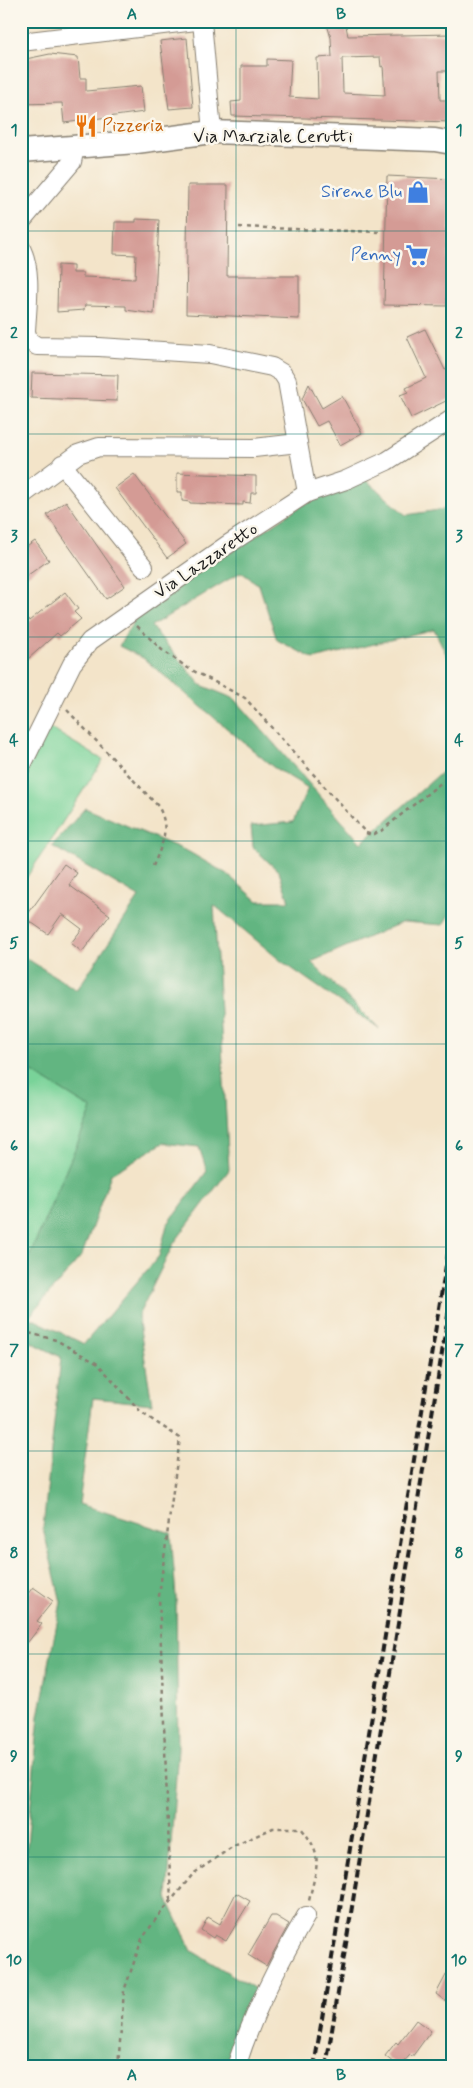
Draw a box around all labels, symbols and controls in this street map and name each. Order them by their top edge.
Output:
text: A [127,4,137,25]
text: B [336,4,346,25]
restaurant icon: Pizzeria [73,113,99,139]
place label: Pizzeria [102,114,164,138]
text: 1 [10,120,18,141]
text: 1 [455,120,463,141]
street label: Via Marziale Cerutti [193,125,353,149]
shop icon: Sirene Blu [405,179,431,205]
place label: Sirene Blu [321,180,402,204]
supermarket icon: Penny [404,242,430,268]
place label: Penny [351,243,401,267]
text: 2 [10,323,18,344]
text: 2 [455,323,463,344]
street label: Via Lazzaretto [149,517,263,605]
text: 3 [10,526,18,547]
text: 3 [455,526,463,547]
text: 4 [9,730,19,751]
text: 4 [454,730,464,751]
text: 5 [9,933,19,954]
text: 5 [454,933,464,954]
text: 6 [10,1136,18,1157]
text: 6 [455,1136,463,1157]
text: 7 [9,1340,19,1361]
text: 7 [454,1340,464,1361]
text: 8 [9,1543,19,1564]
text: 8 [454,1543,464,1564]
text: 9 [10,1746,18,1767]
text: 9 [455,1746,463,1767]
text: 10 [6,1950,22,1971]
text: 10 [451,1950,467,1971]
text: A [127,2065,137,2086]
text: B [336,2065,346,2086]

